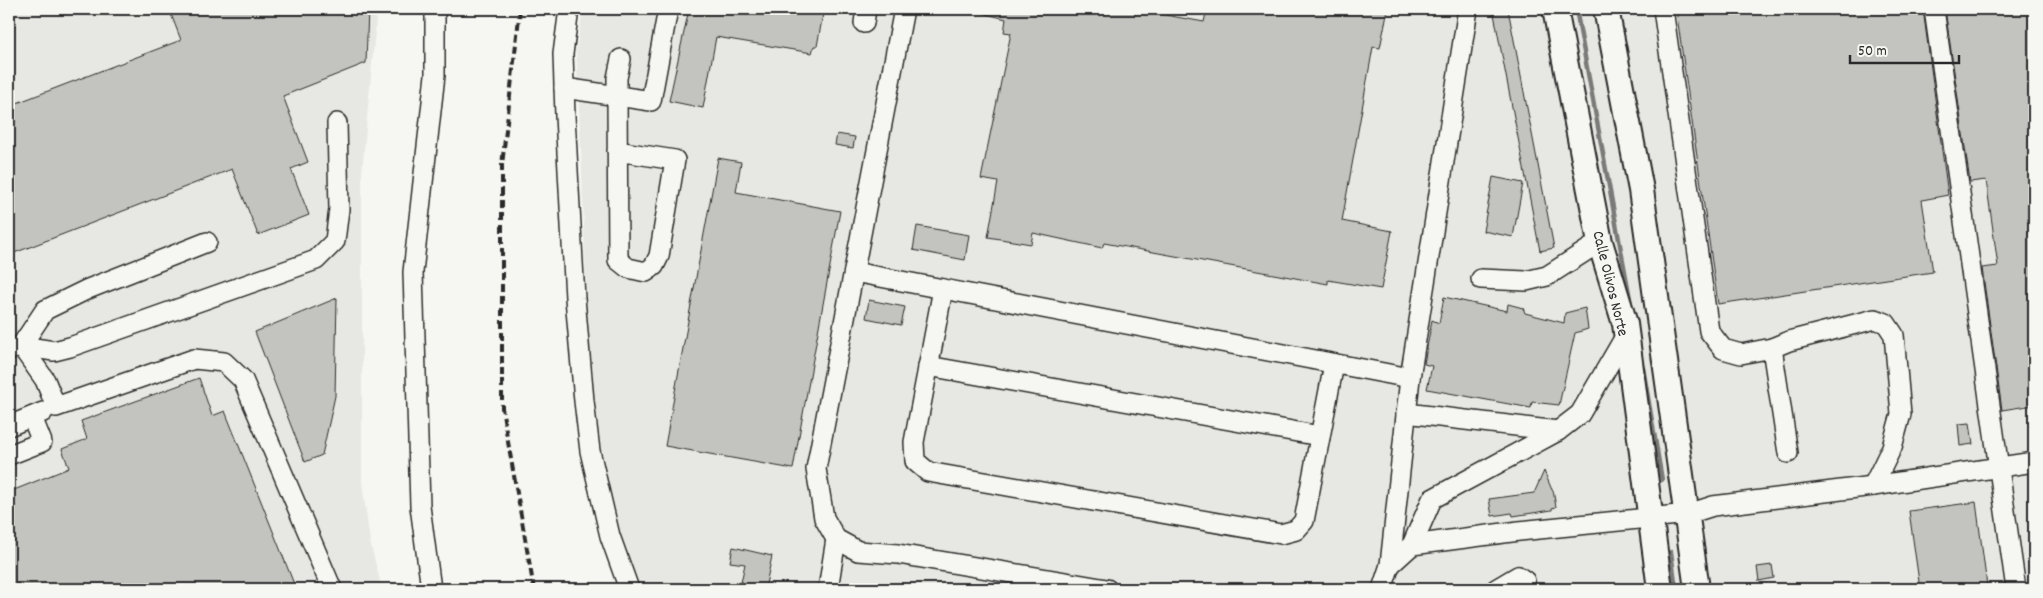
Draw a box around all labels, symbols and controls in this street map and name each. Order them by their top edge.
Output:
scale bar [1850,32,1959,64]
text: 50 m [1858,41,1887,63]
street label: Calle Olivos Norte [1585,229,1634,339]

